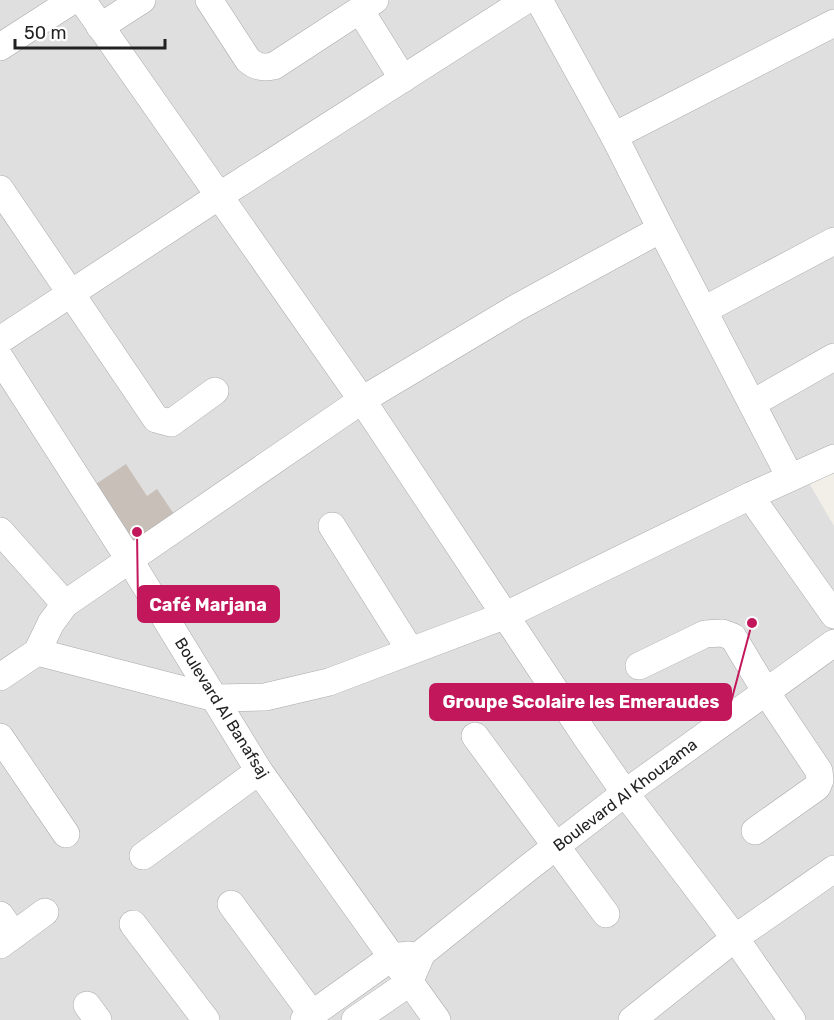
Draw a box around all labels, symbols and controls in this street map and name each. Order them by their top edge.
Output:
scale bar [15,12,165,50]
text: 50 m [24,22,67,44]
callout: Café Marjana [138,586,279,622]
text: Café Marjana [149,594,267,616]
street label: Boulevard Al Banafsaj [171,634,273,782]
callout: Groupe Scolaire les Emeraudes [430,684,731,720]
text: Groupe Scolaire les Emeraudes [442,691,720,713]
street label: Boulevard Al Khouzama [549,735,701,855]

